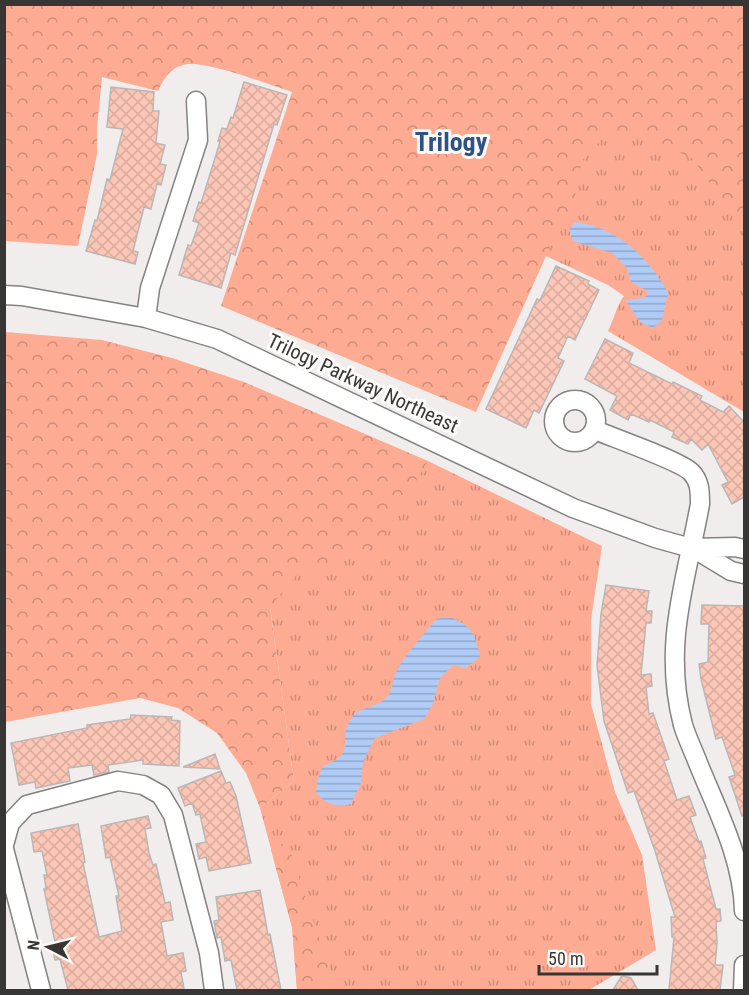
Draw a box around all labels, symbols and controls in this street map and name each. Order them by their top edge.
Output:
district label: Trilogy [415,127,488,157]
street label: Trilogy Parkway Northeast [264,328,462,438]
north arrow [18,917,78,977]
scale bar [539,938,658,976]
text: N [24,939,44,951]
text: 50 m [548,948,583,969]

